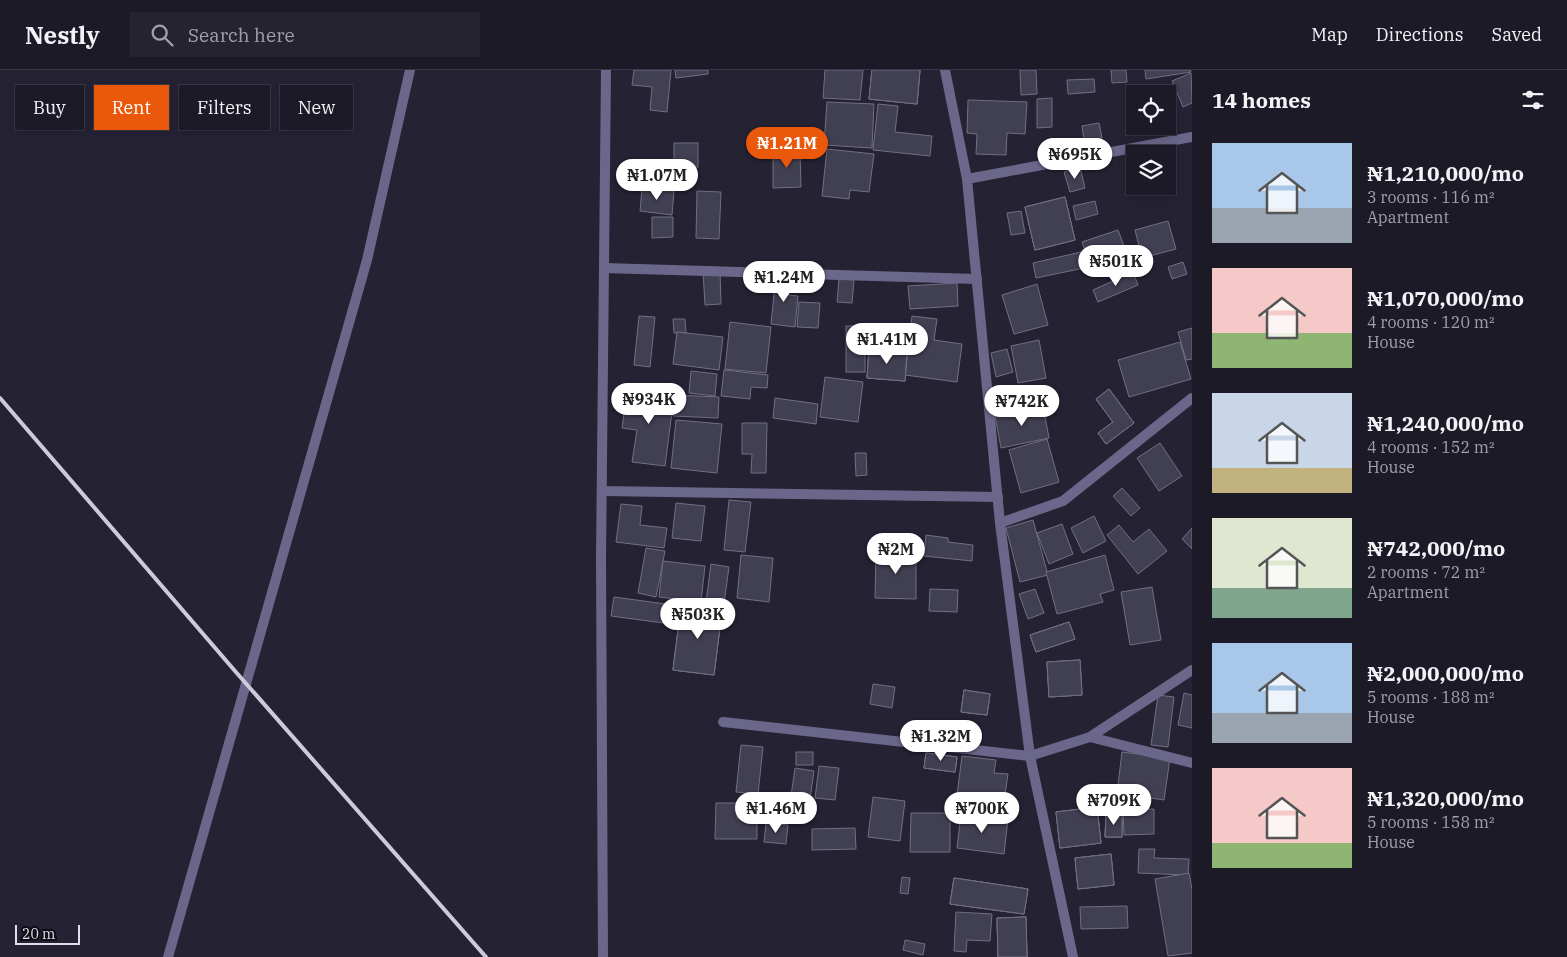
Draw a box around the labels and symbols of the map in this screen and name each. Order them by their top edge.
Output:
pin: ₦1.21M [746,126,828,169]
pin: ₦695K [1040,138,1110,180]
pin: ₦1.07M [616,158,698,201]
pin: ₦501K [1081,244,1151,287]
pin: ₦1.24M [743,260,825,303]
pin: ₦1.41M [846,322,928,365]
pin: ₦934K [614,382,684,425]
pin: ₦742K [987,384,1057,427]
pin: ₦2M [872,532,920,575]
pin: ₦503K [663,598,733,640]
pin: ₦1.32M [900,720,982,762]
pin: ₦709K [1079,784,1149,826]
pin: ₦1.46M [735,792,817,834]
pin: ₦700K [947,792,1017,834]
scale bar [15,922,80,945]

